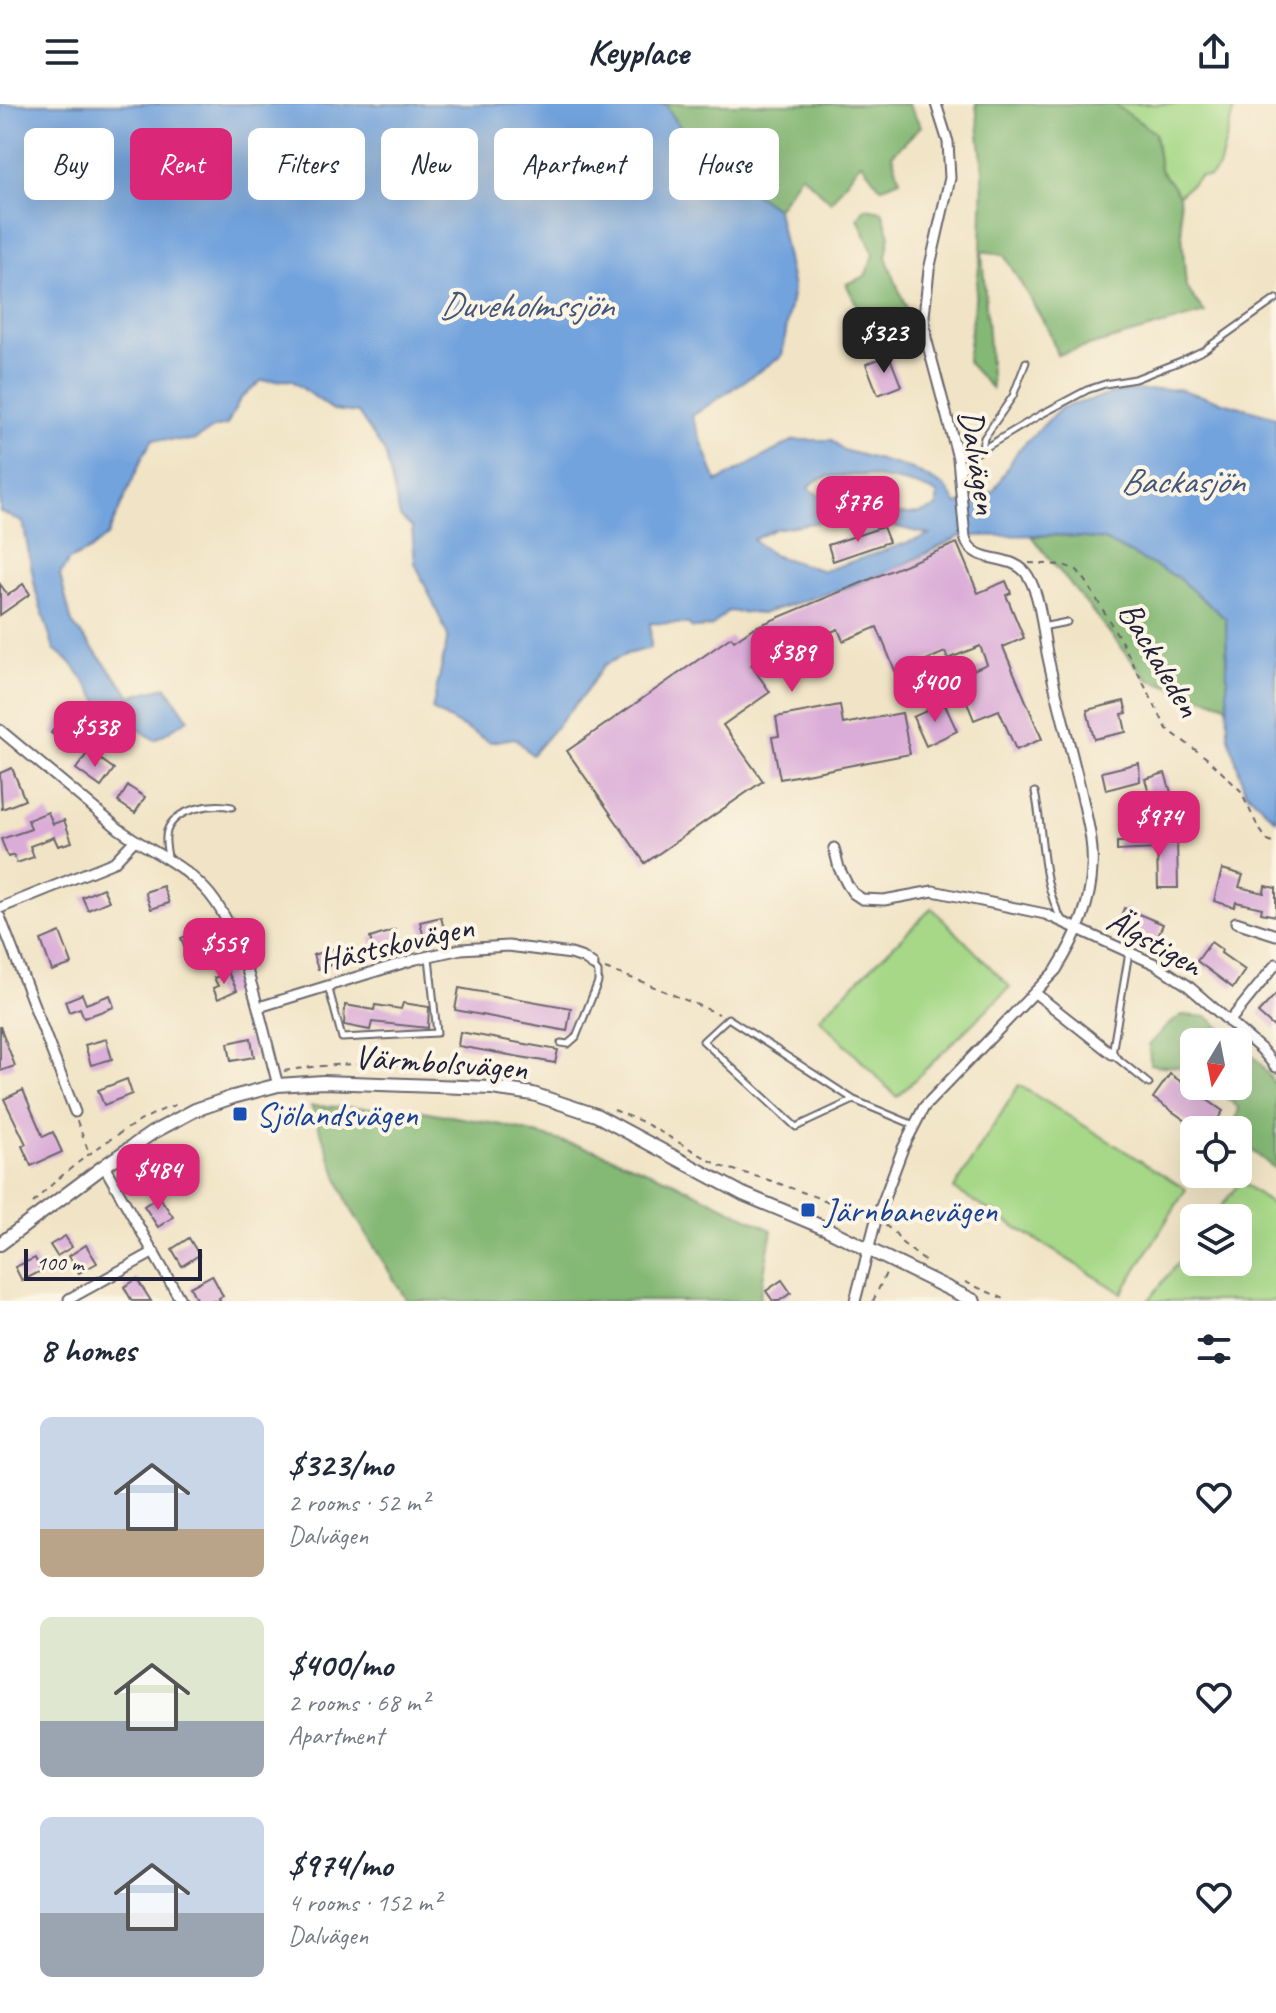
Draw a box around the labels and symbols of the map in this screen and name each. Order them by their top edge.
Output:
water label: Duveholmssjön [439,282,616,328]
pin: $323 [837,307,931,375]
street label: Dalvägen [950,407,1009,518]
water label: Backasjön [1120,458,1246,504]
pin: $776 [811,476,905,544]
street label: Backaleden [1109,593,1212,725]
pin: $389 [745,626,839,694]
pin: $400 [888,656,982,724]
pin: $538 [48,701,142,769]
pin: $974 [1112,791,1206,859]
street label: Älgstigen [1100,898,1212,987]
street label: Hästskovägen [314,904,478,982]
pin: $559 [177,918,271,986]
north arrow [1180,1028,1252,1100]
street label: Värmbolsvägen [353,1035,530,1090]
place label: Sjölandsvägen [256,1093,419,1136]
marker: Sjölandsvägen [231,1105,249,1123]
pin: $484 [111,1144,205,1212]
place label: Järnbanevägen [822,1189,998,1232]
marker: Järnbanevägen [799,1201,817,1219]
scale bar [24,1245,202,1281]

